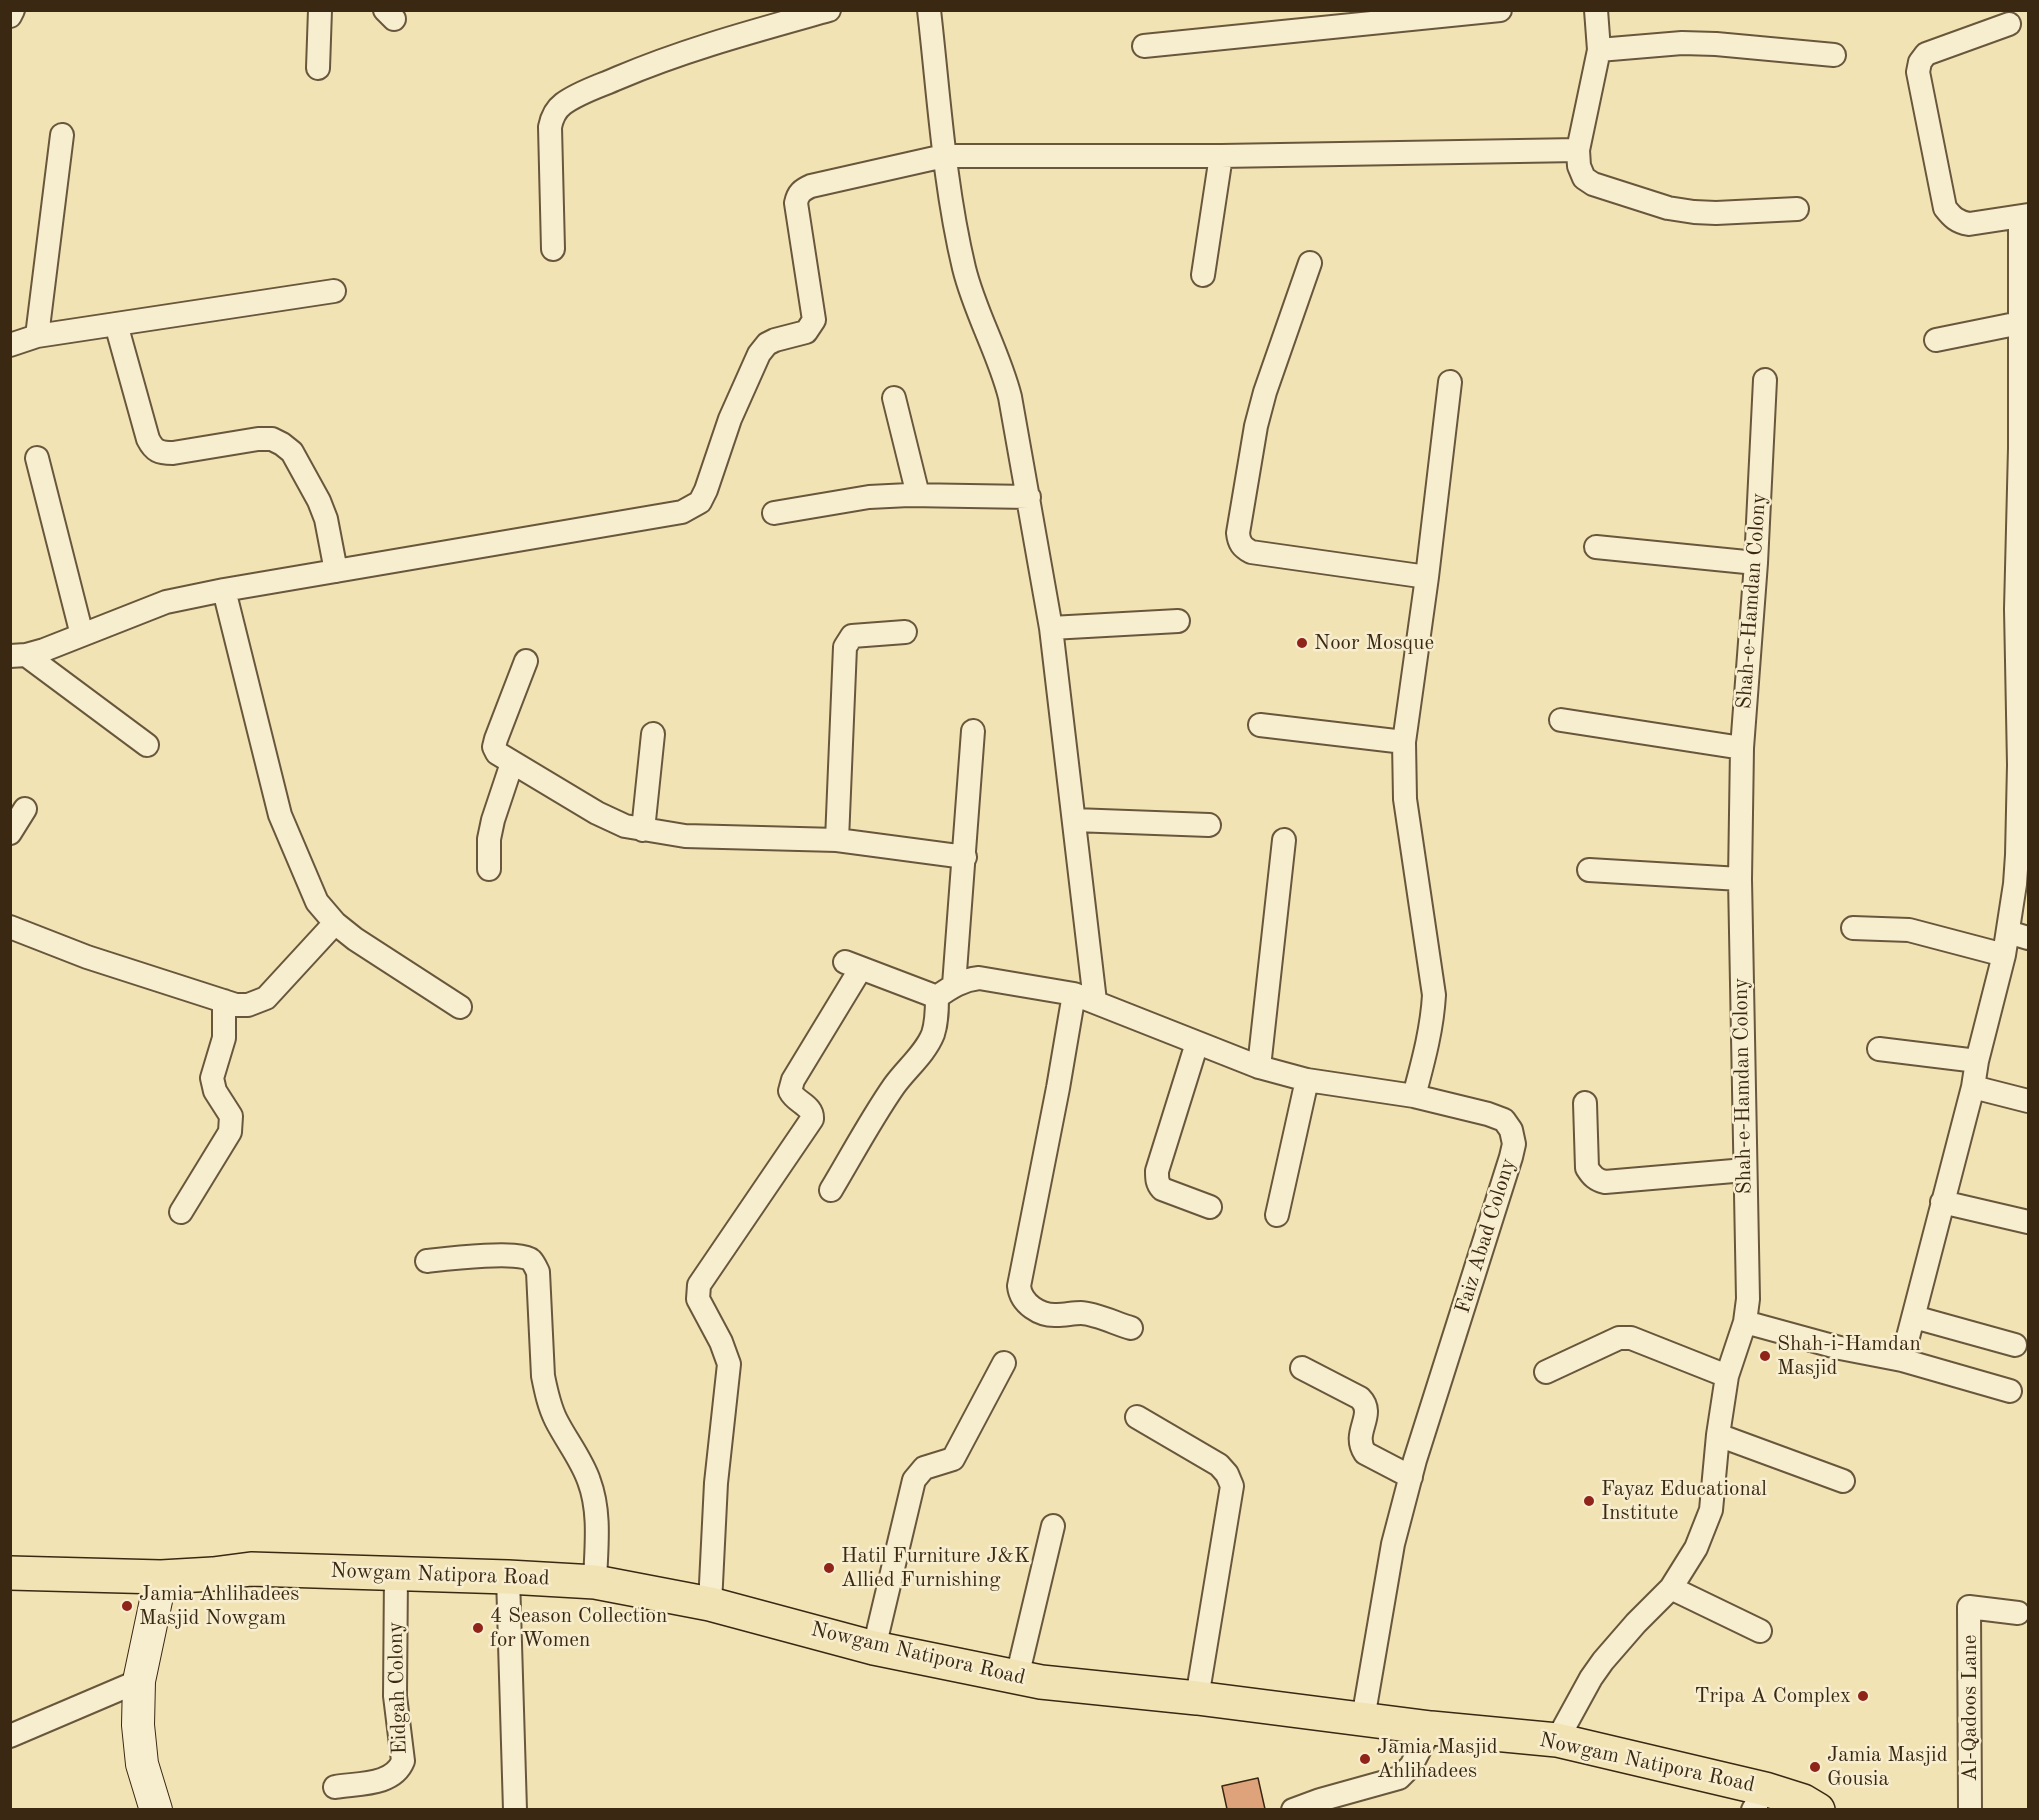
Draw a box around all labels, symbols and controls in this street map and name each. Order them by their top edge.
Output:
street label: Shah-e-Hamdan Colony [1732,492,1772,710]
place label: Noor Mosque [1314,630,1434,656]
marker: Noor Mosque [1295,636,1309,650]
street label: Shah-e-Hamdan Colony [1729,977,1757,1195]
street label: Faiz Abad Colony [1450,1155,1522,1317]
place label: Shah-i-Hamdan Masjid [1777,1331,1921,1381]
marker: Shah-i-Hamdan Masjid [1758,1349,1772,1363]
place label: Fayaz Educational Institute [1601,1476,1767,1526]
marker: Fayaz Educational Institute [1582,1494,1596,1508]
place label: Hatil Furniture J&K Allied Furnishing [841,1543,1030,1593]
street label: Nowgam Natipora Road [330,1559,550,1591]
marker: Hatil Furniture J&K Allied Furnishing [822,1561,836,1575]
place label: Jamia Ahlihadees Masjid Nowgam [139,1581,299,1631]
marker: Jamia Ahlihadees Masjid Nowgam [120,1599,134,1613]
place label: 4 Season Collection for Women [490,1603,667,1653]
street label: Nowgam Natipora Road [808,1617,1028,1691]
street label: Eidgah Colony [383,1621,413,1755]
marker: 4 Season Collection for Women [471,1621,485,1635]
street label: Al-Qadoos Lane [1957,1635,1983,1781]
place label: Tripa A Complex [1694,1683,1851,1709]
marker: Tripa A Complex [1856,1689,1870,1703]
street label: Nowgam Natipora Road [1537,1728,1757,1798]
place label: Jamia Masjid Ahlihadees [1377,1734,1498,1784]
place label: Jamia Masjid Gousia [1827,1742,1948,1792]
marker: Jamia Masjid Ahlihadees [1358,1752,1372,1766]
marker: Jamia Masjid Gousia [1808,1760,1822,1774]

